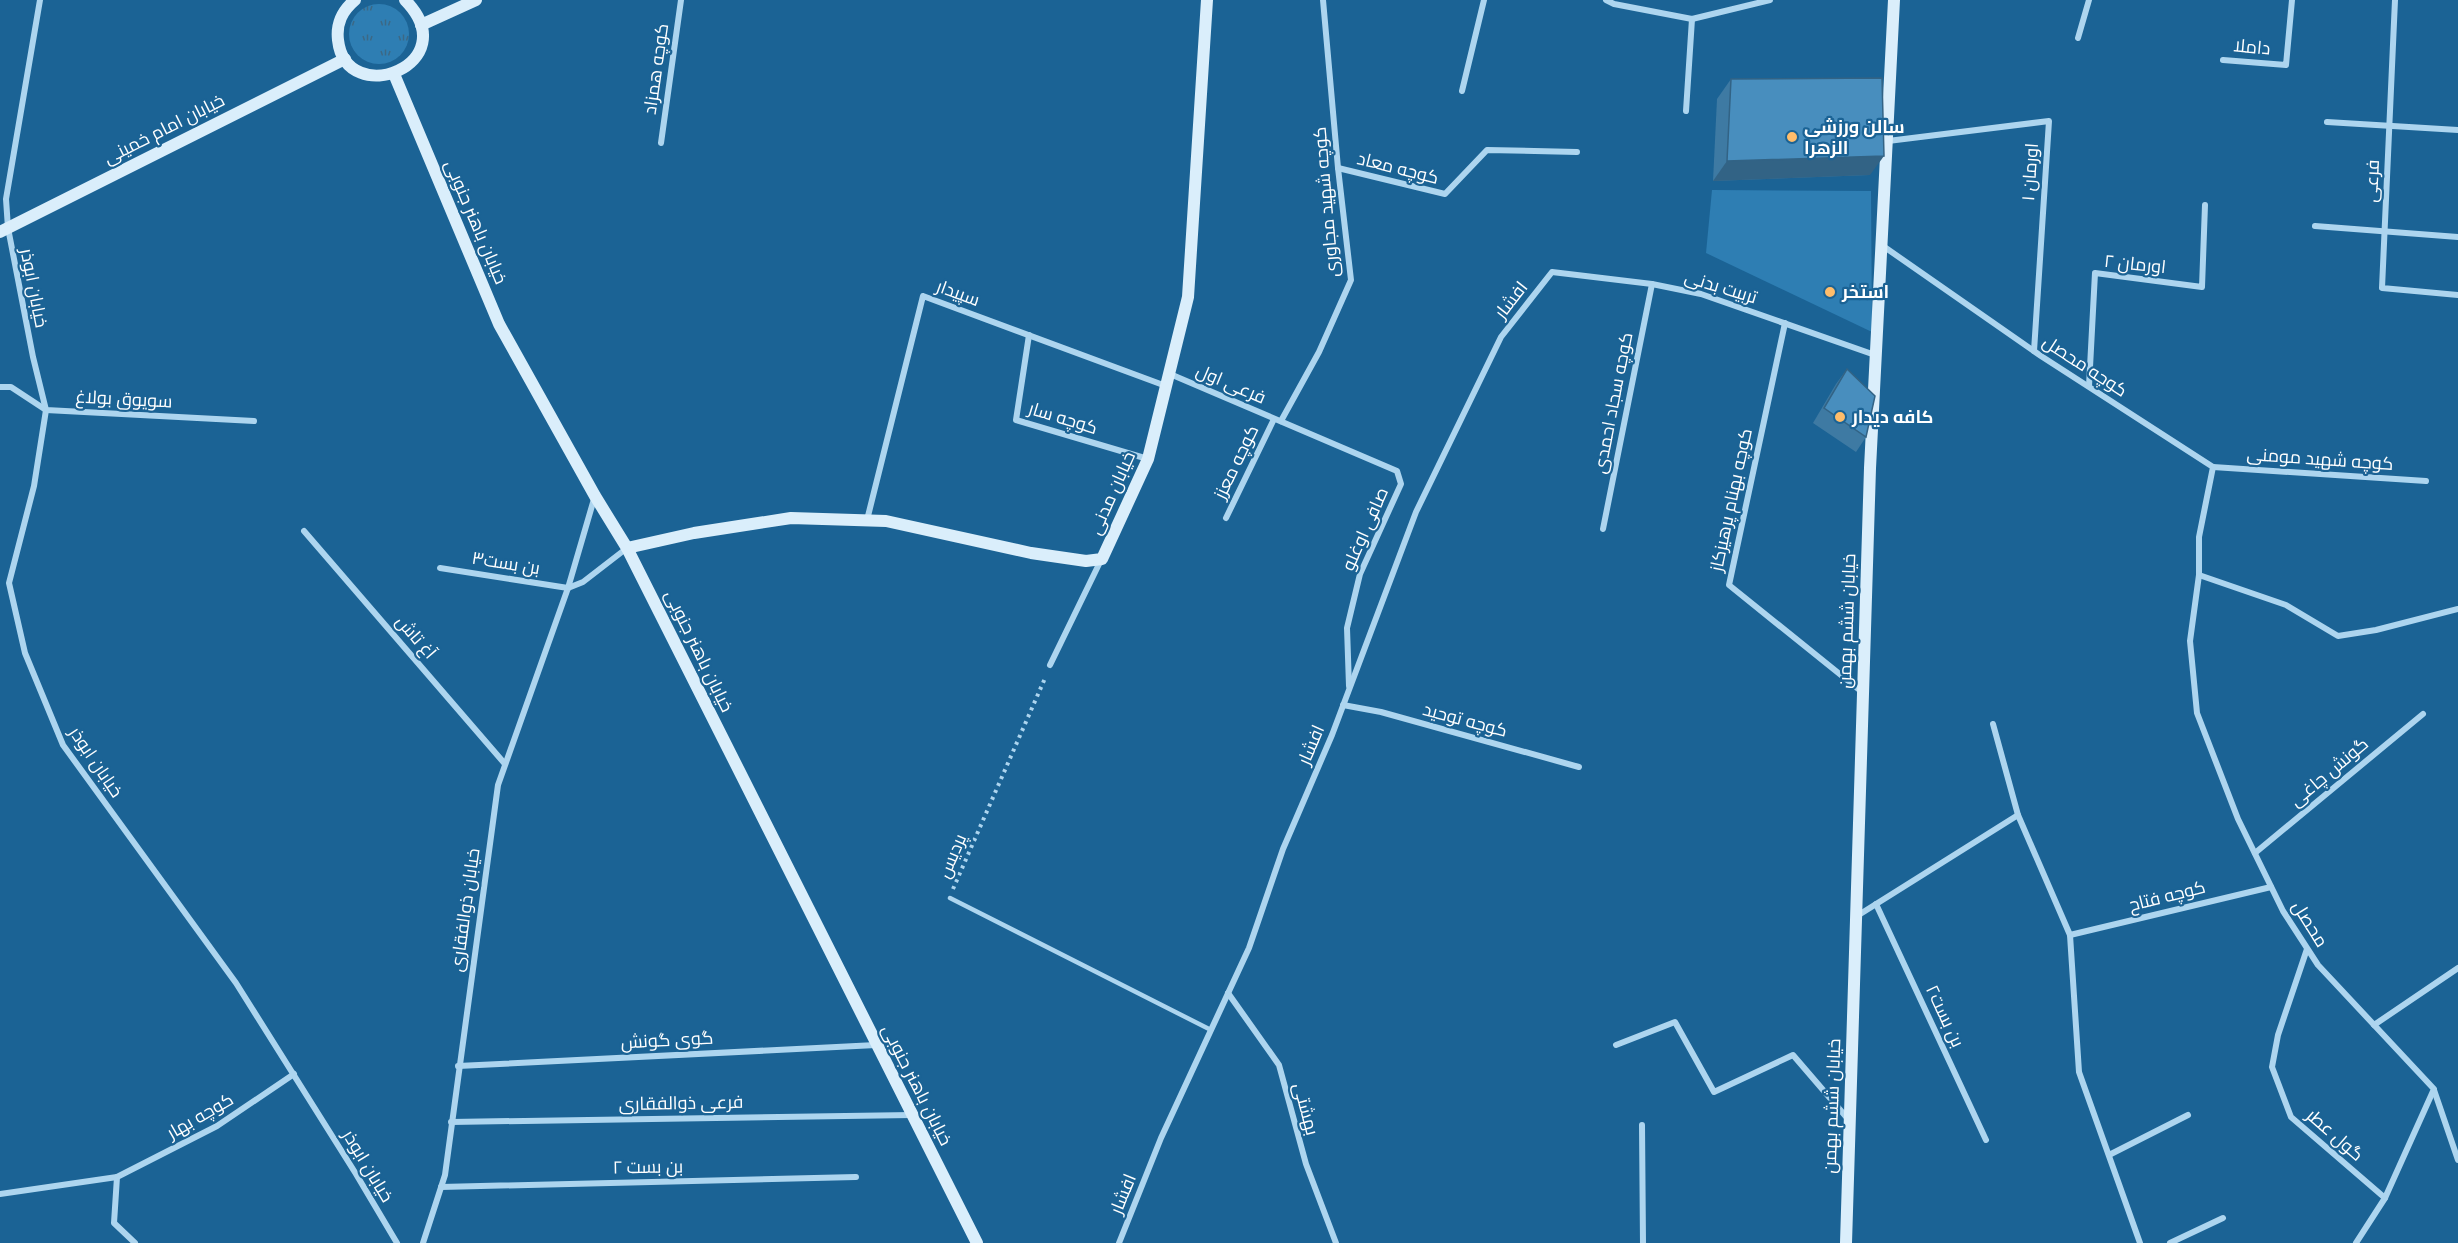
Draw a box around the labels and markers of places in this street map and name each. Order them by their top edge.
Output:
place label: سالن ورزشی الزهرا [1804,116,1905,159]
marker: سالن ورزشی الزهرا [1785,130,1799,144]
place label: استخر [1841,281,1889,303]
marker: استخر [1823,285,1837,299]
place label: کافه دیدار [1851,406,1933,427]
marker: کافه دیدار [1833,410,1847,424]

